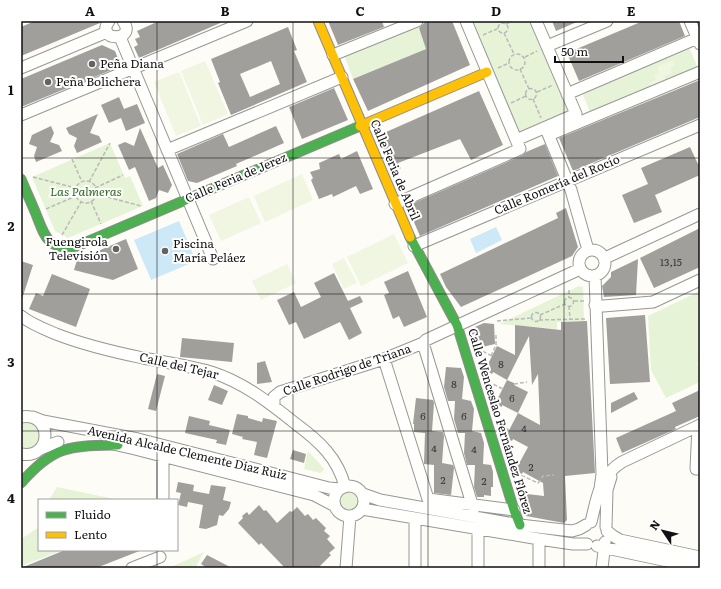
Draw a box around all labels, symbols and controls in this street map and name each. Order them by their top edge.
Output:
text: A [85,1,95,20]
text: B [221,1,230,20]
text: C [355,1,365,20]
text: D [491,1,501,20]
text: E [627,1,636,20]
scale bar [555,38,623,64]
text: 50 m [561,42,588,60]
place label: Peña Diana [100,54,165,72]
marker: Peña Diana [87,59,97,69]
place label: Peña Bolichera [56,72,141,90]
marker: Peña Bolichera [43,77,53,87]
text: 1 [8,80,14,99]
street label: Calle Feria de Abril [367,116,425,223]
street label: Calle Feria de Jerez [182,148,289,207]
street label: Calle Romería del Rocío [491,149,622,219]
park label: Las Palmeras [50,182,122,200]
text: 2 [8,216,15,235]
place label: Fuengirola Televisión [46,232,109,264]
place label: Piscina María Peláez [173,234,246,266]
marker: Fuengirola Televisión [111,244,121,254]
marker: Piscina María Peláez [160,246,170,256]
house number: 13,15 [660,254,682,269]
street label: Calle Wenceslao Fernández Flórez [464,326,538,516]
street label: Calle Rodrigo de Triana [280,339,414,399]
street label: Calle del Tejar [138,347,221,383]
text: 3 [7,352,15,371]
house number: 8 [498,356,504,371]
house number: 8 [451,376,457,391]
house number: 6 [509,390,515,405]
house number: 6 [420,408,426,423]
house number: 6 [461,408,467,423]
street label: Avenida Alcalde Clemente Díaz Ruiz [86,420,289,484]
house number: 4 [521,420,527,435]
house number: 4 [431,440,437,455]
house number: 4 [471,441,477,456]
house number: 2 [528,459,534,474]
house number: 2 [440,472,446,487]
house number: 2 [481,473,487,488]
text: 4 [7,488,15,507]
legend [38,499,178,551]
text: Fluido [74,505,111,523]
north arrow [643,511,683,551]
text: N [645,516,663,533]
text: Lento [74,525,107,543]

